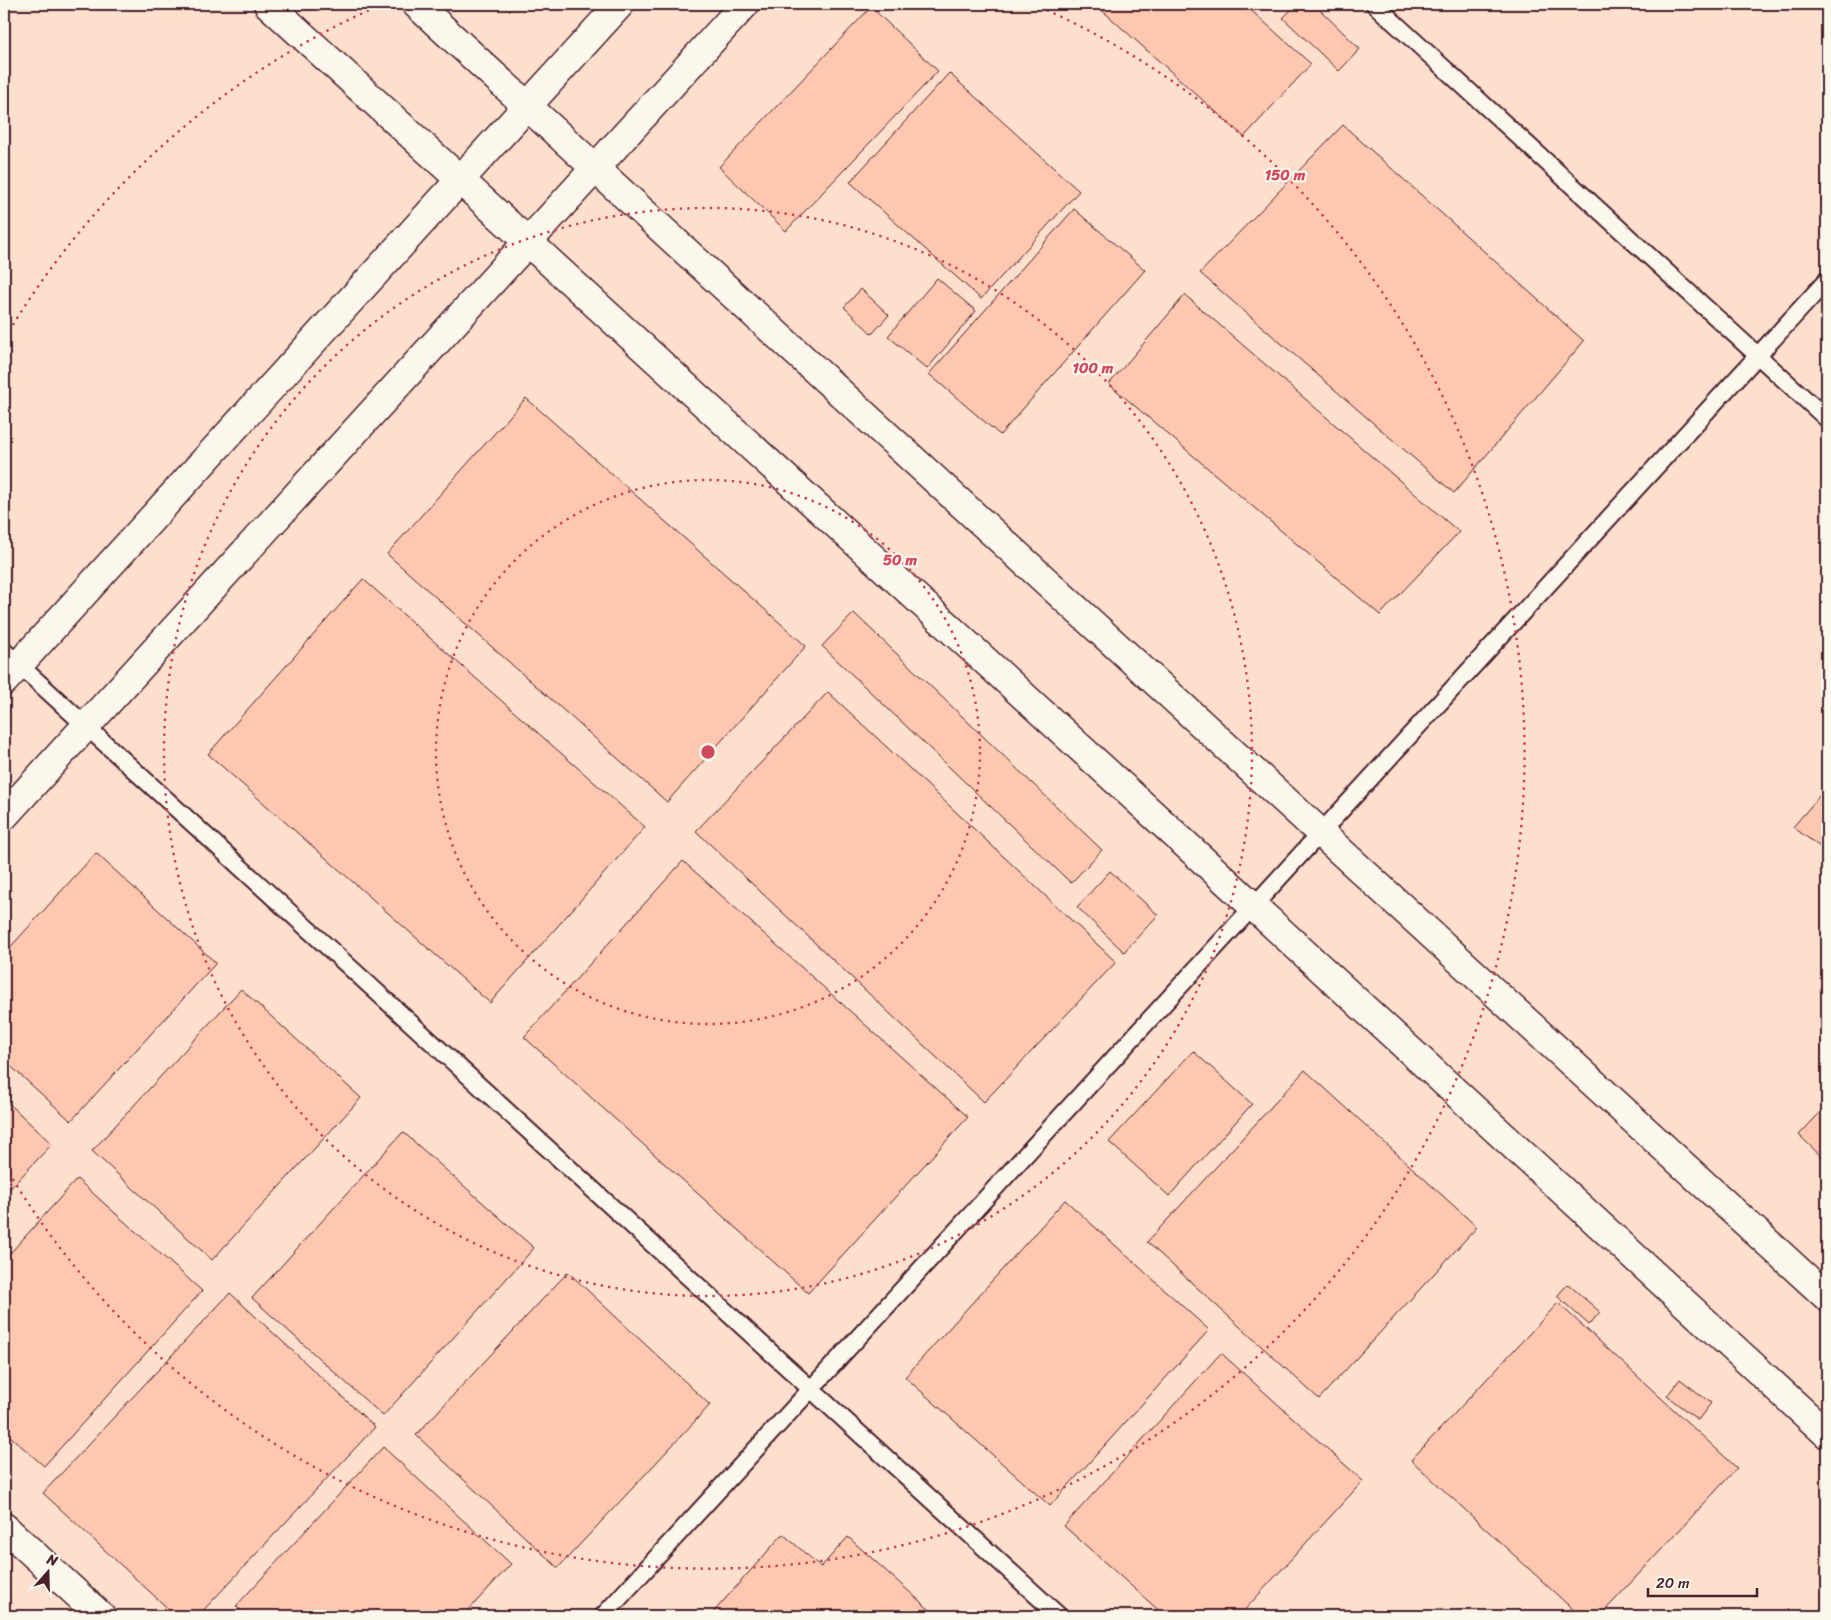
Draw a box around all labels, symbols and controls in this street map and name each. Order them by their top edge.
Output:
text: 150 m [1265,162,1306,188]
text: 100 m [1073,355,1114,381]
text: 50 m [883,547,918,573]
centre of rings [699,743,717,761]
text: N [43,1547,61,1574]
north arrow [22,1548,72,1598]
scale bar [1648,1565,1757,1597]
text: 20 m [1656,1570,1690,1596]

